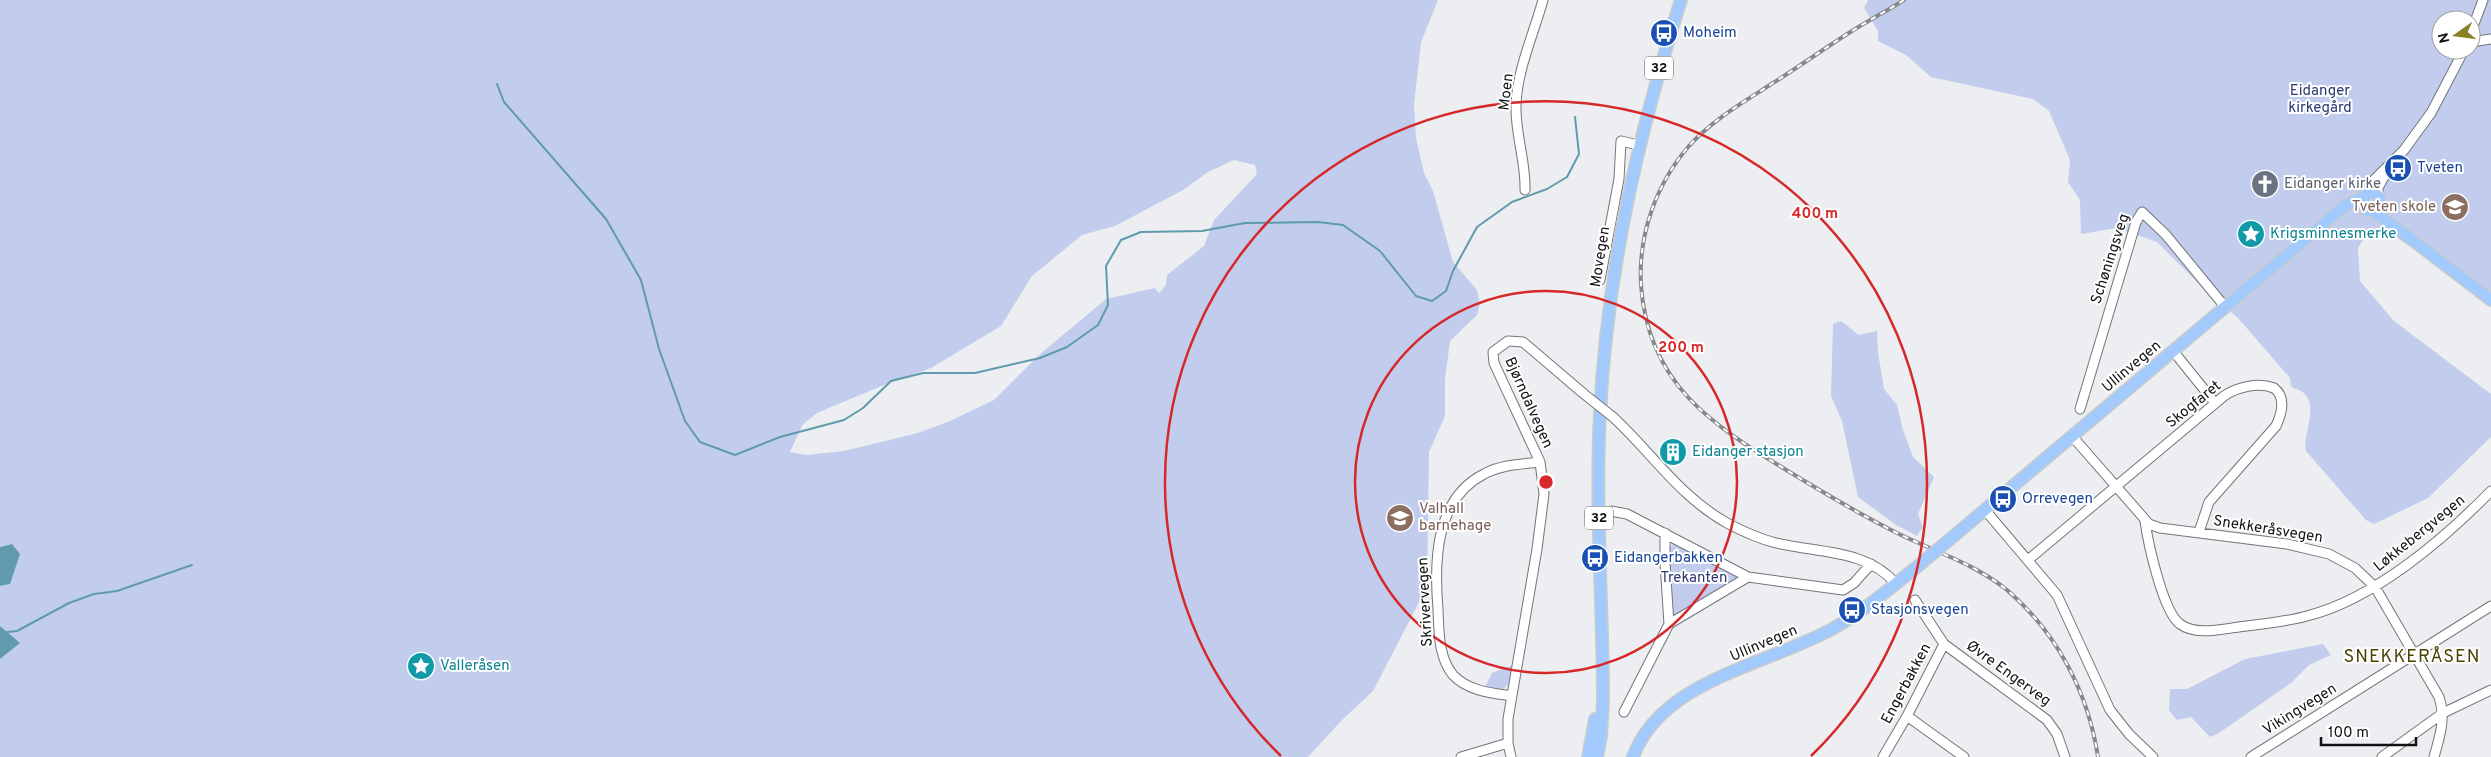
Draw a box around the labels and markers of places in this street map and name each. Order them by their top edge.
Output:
bus stop icon: Moheim [1649,18,1679,48]
place label: Moheim [1683,24,1737,43]
bus stop icon: Tveten [2383,153,2413,183]
place label: Tveten [2417,159,2463,178]
church icon: Eidanger kirke [2250,169,2280,199]
place label: Eidanger kirke [2284,175,2381,194]
school or university icon: Tveten skole [2440,192,2470,222]
place label: Tveten skole [2352,198,2436,217]
place icon: Krigsminnesmerke [2236,219,2266,249]
place label: Krigsminnesmerke [2270,225,2396,244]
building icon: Eidanger stasjon [1658,437,1688,467]
place label: Eidanger stasjon [1692,443,1804,462]
centre of rings [1537,473,1555,491]
bus stop icon: Orrevegen [1988,484,2018,514]
place label: Orrevegen [2022,490,2093,509]
place label: Valhall barnehage [1419,500,1491,536]
school or university icon: Valhall barnehage [1385,503,1415,533]
bus stop icon: Eidangerbakken [1580,543,1610,573]
place label: Eidangerbakken [1614,549,1723,568]
bus stop icon: Stasjonsvegen [1837,595,1867,625]
place label: Stasjonsvegen [1871,601,1969,620]
place icon: Valleråsen [406,651,436,681]
place label: Valleråsen [440,657,510,676]

